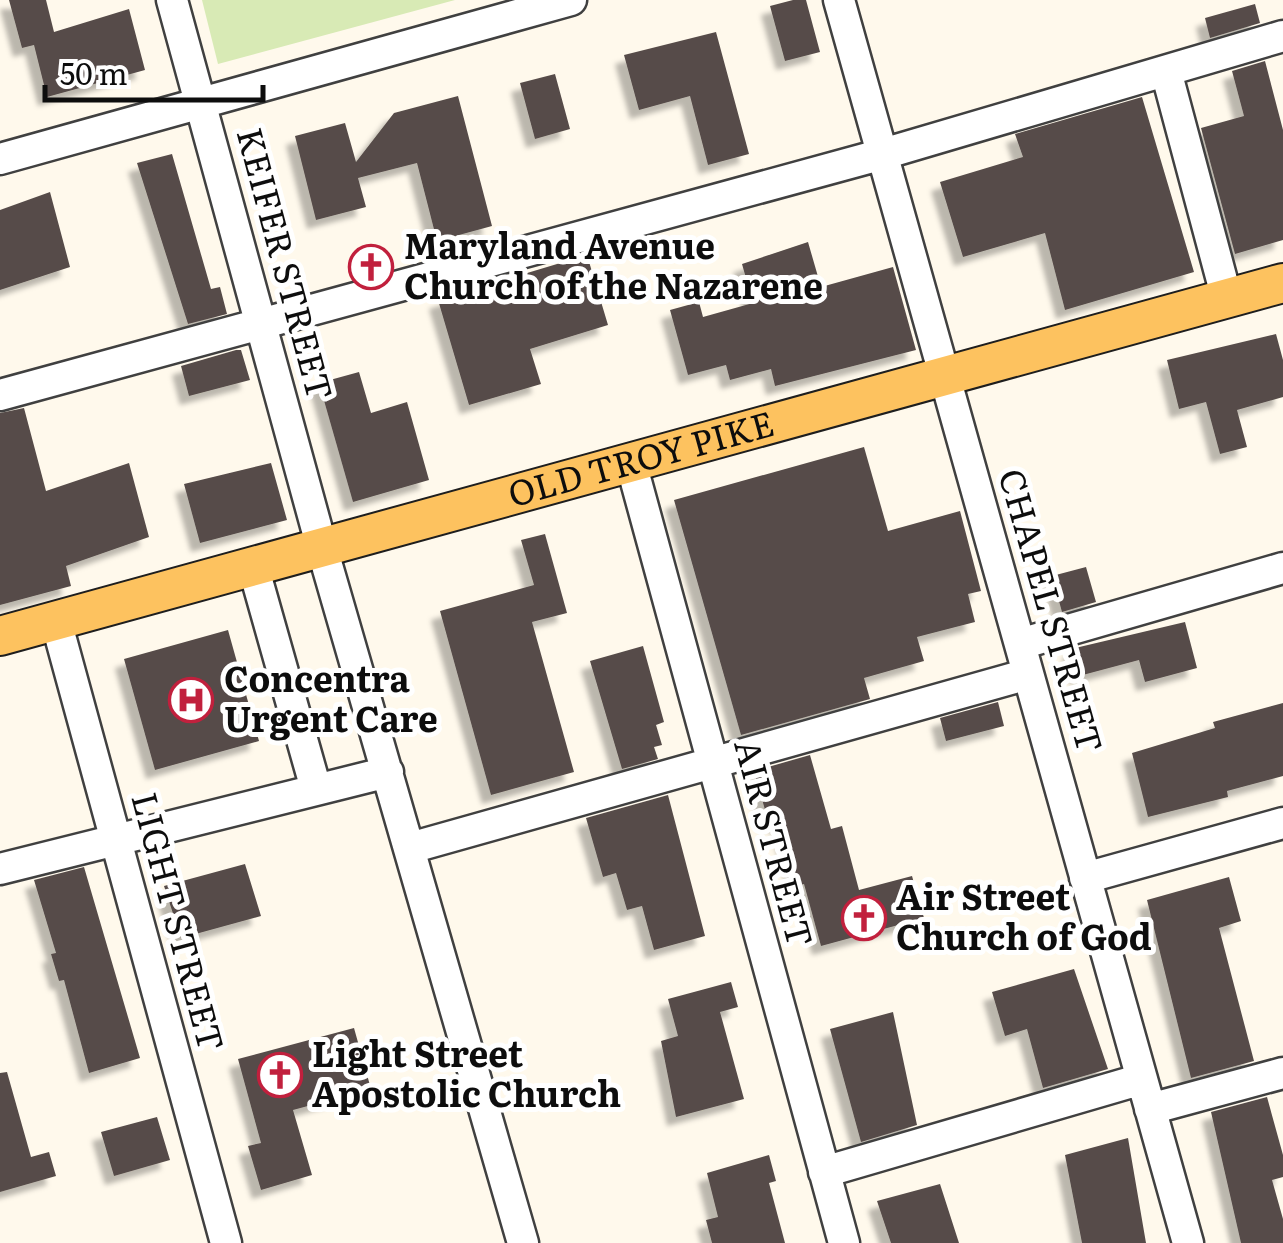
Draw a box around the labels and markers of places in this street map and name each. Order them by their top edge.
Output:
place label: Maryland Avenue Church of the Nazarene [404,218,823,310]
church icon: Maryland Avenue Church of the Nazarene [348,244,394,290]
place label: Concentra Urgent Care [224,651,438,743]
hospital icon: Concentra Urgent Care [168,677,214,723]
place label: Air Street Church of God [896,869,1152,961]
church icon: Air Street Church of God [841,895,887,941]
place label: Light Street Apostolic Church [312,1026,621,1118]
church icon: Light Street Apostolic Church [257,1052,303,1098]

